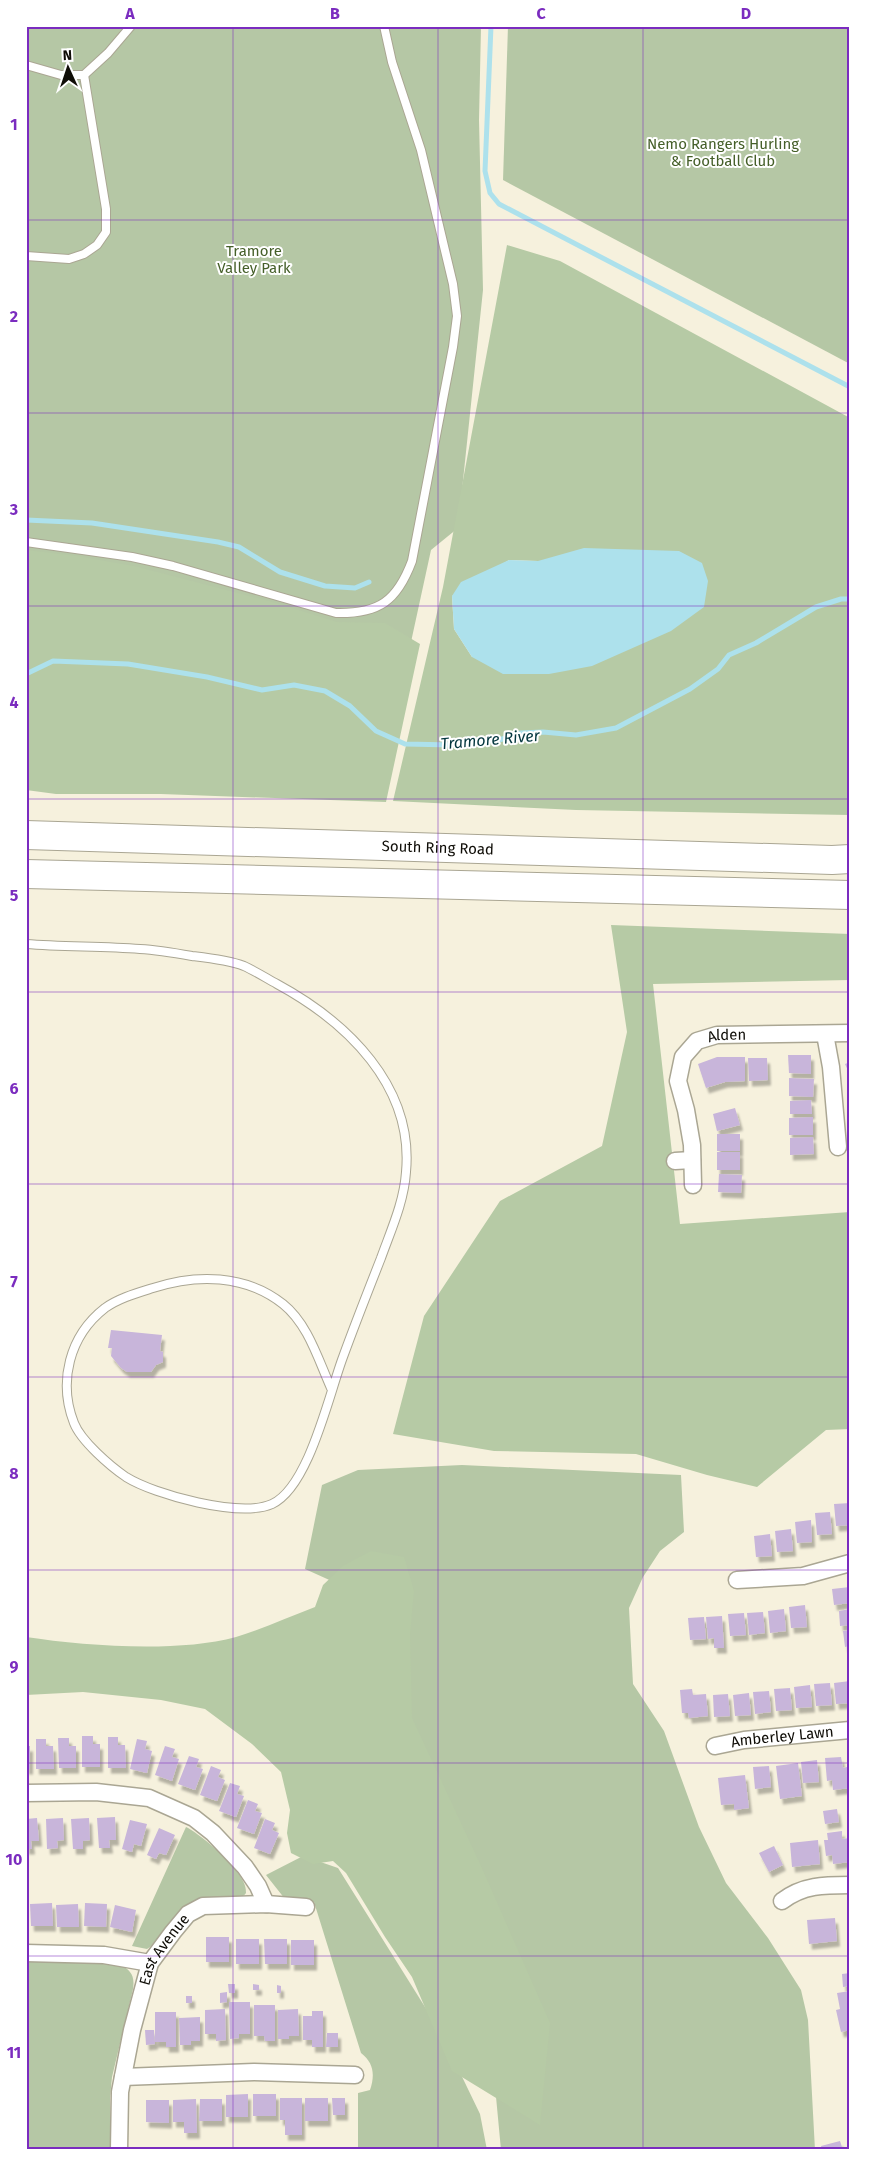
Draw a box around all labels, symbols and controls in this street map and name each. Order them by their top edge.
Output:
text: A [124,4,135,23]
text: B [330,4,340,23]
text: C [536,4,546,23]
text: D [741,4,751,23]
north arrow [42,42,92,92]
text: N [62,47,72,64]
text: 1 [10,115,18,134]
park label: Nemo Rangers Hurling & Football Club [647,135,799,170]
park label: Tramore Valley Park [217,242,291,277]
text: 2 [10,307,18,326]
text: 3 [9,500,18,519]
text: 4 [9,693,19,712]
water label: Tramore River [440,726,541,753]
street label: South Ring Road [381,837,494,859]
text: 5 [10,886,19,905]
street label: Alden [705,1026,746,1046]
text: 6 [9,1079,19,1098]
text: 7 [10,1272,18,1291]
text: 8 [9,1464,19,1483]
text: 9 [10,1657,19,1676]
street label: Amberley Lawn [729,1723,834,1751]
text: 10 [6,1850,22,1869]
street label: East Avenue [135,1910,193,1987]
text: 11 [7,2043,21,2062]

